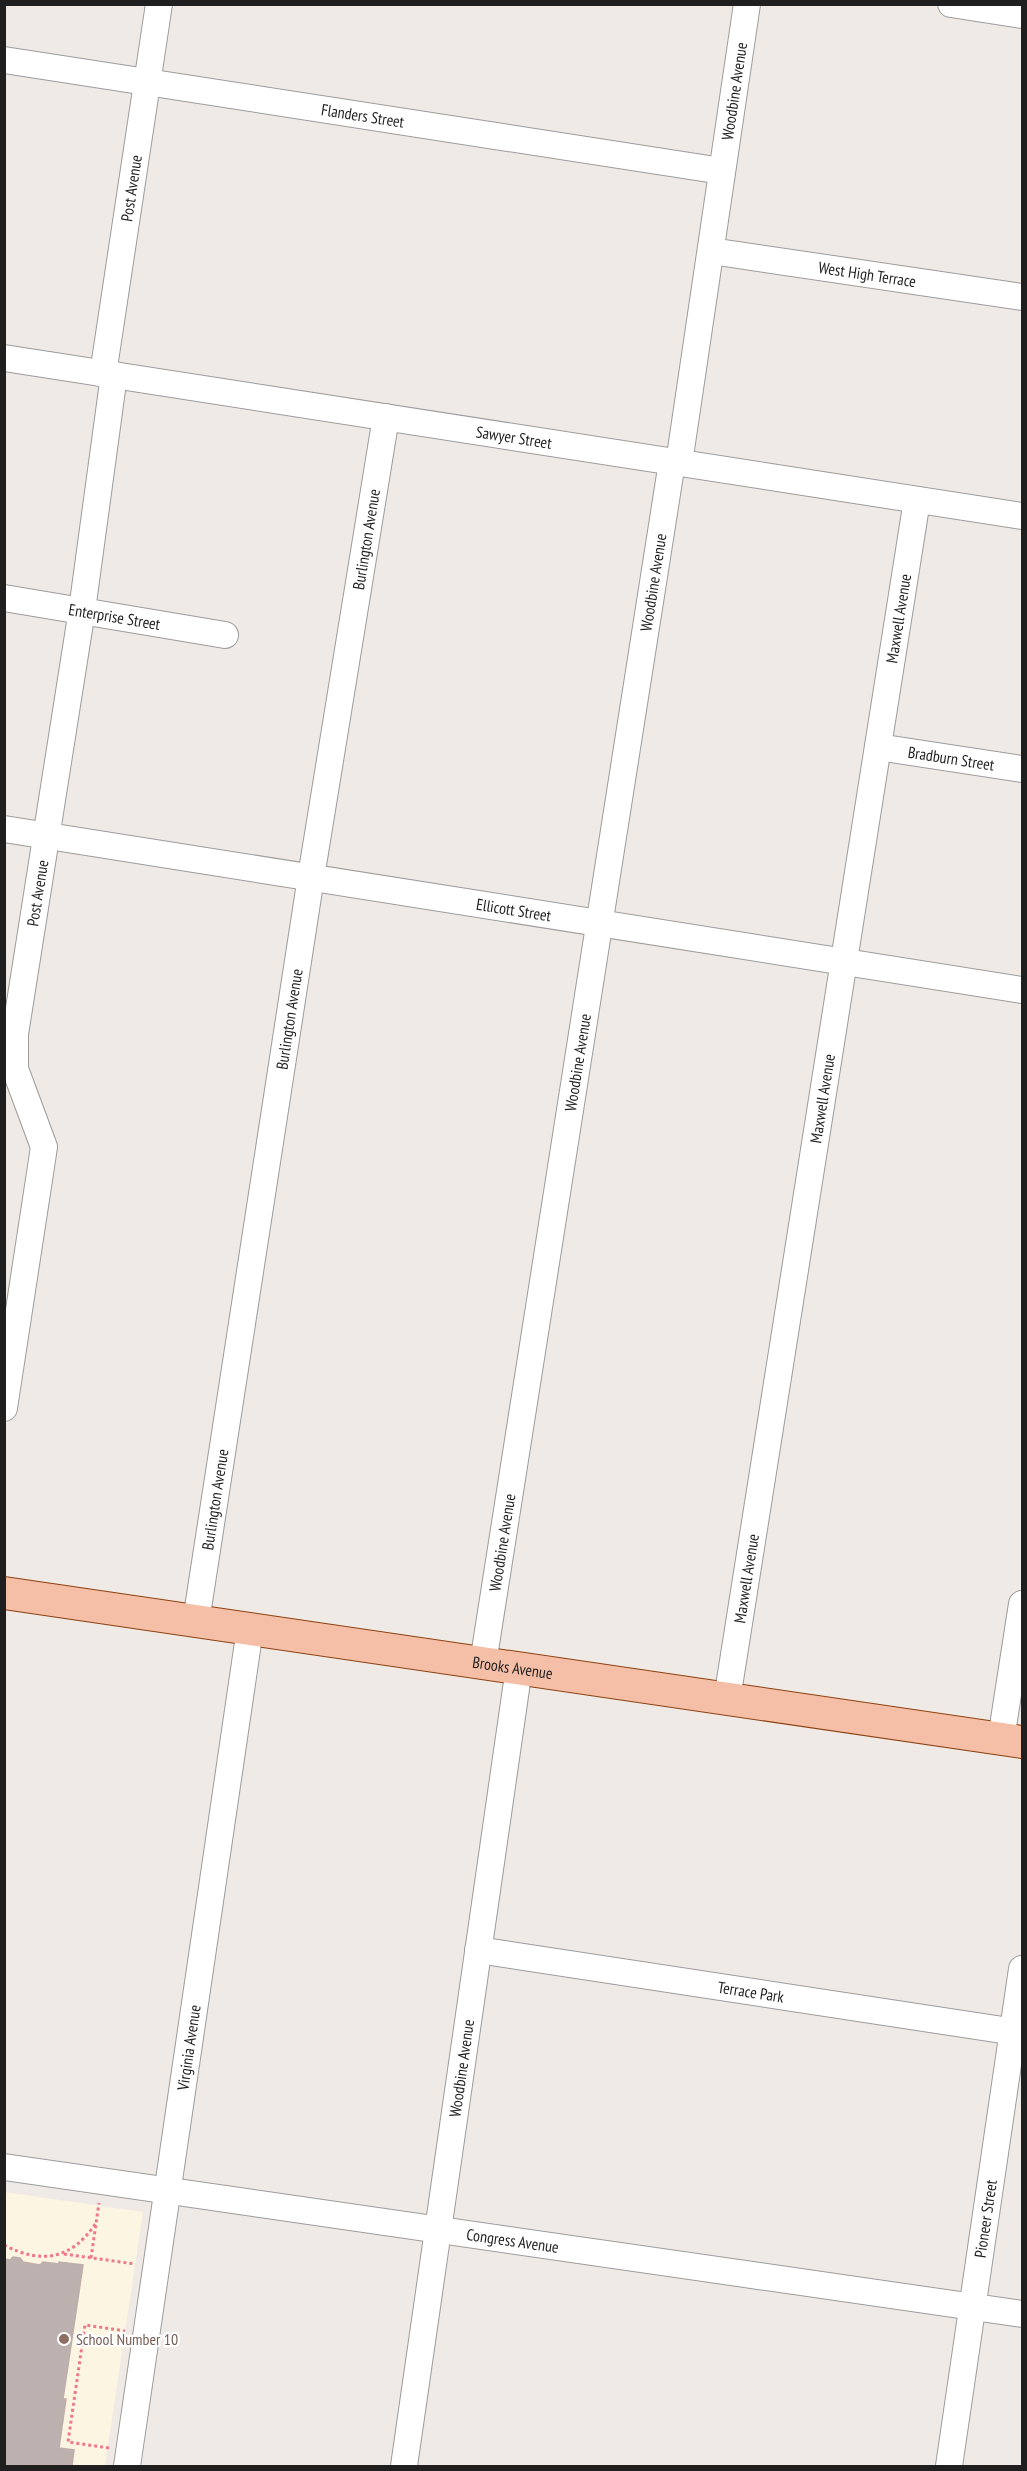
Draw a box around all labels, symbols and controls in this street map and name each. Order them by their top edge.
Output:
street label: Woodbine Avenue [717,41,751,141]
street label: Flanders Street [320,99,406,132]
street label: Post Avenue [116,154,146,223]
street label: West High Terrace [817,257,917,291]
street label: Sawyer Street [475,421,554,453]
street label: Burlington Avenue [348,487,384,591]
street label: Woodbine Avenue [636,532,671,633]
street label: Maxwell Avenue [881,572,915,665]
street label: Enterprise Street [67,599,162,634]
street label: Bradburn Street [907,742,996,775]
street label: Post Avenue [22,858,52,928]
street label: Ellicott Street [475,894,553,925]
street label: Burlington Avenue [271,967,307,1071]
street label: Woodbine Avenue [560,1012,595,1113]
street label: Maxwell Avenue [805,1052,839,1145]
street label: Burlington Avenue [197,1448,232,1551]
street label: Woodbine Avenue [484,1492,520,1593]
street label: Maxwell Avenue [729,1532,763,1625]
street label: Brooks Avenue [471,1652,554,1683]
street label: Terrace Park [716,1977,786,2007]
street label: Virginia Avenue [172,2003,205,2093]
street label: Woodbine Avenue [444,2018,478,2118]
street label: Pioneer Street [970,2178,1001,2259]
street label: Congress Avenue [465,2224,560,2257]
place label: School Number 10 [76,2329,178,2349]
marker: School Number 10 [57,2332,71,2346]

